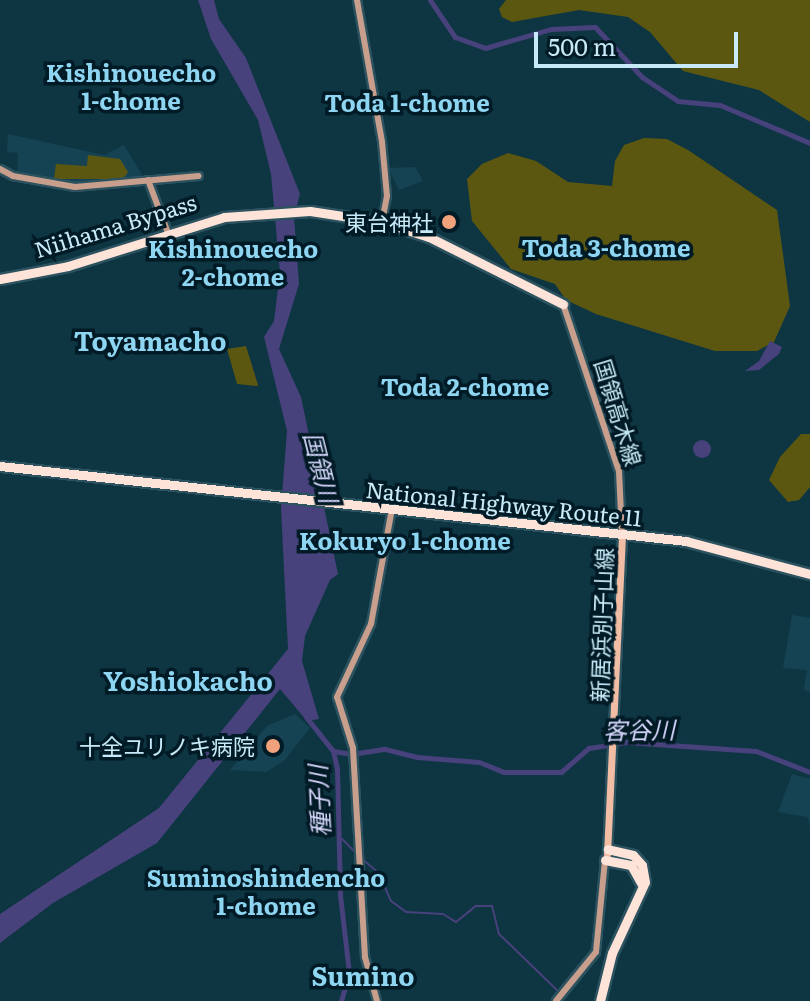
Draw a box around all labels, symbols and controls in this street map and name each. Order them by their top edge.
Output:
scale bar [538,16,742,66]
text: 500 m [548,28,616,63]
district label: Kishinouecho 1-chome [46,58,216,114]
district label: Toda 1-chome [324,88,490,116]
street label: Niihama Bypass [31,188,199,262]
place label: 東台神社 [345,209,433,235]
marker: 東台神社 [440,213,458,231]
district label: Toda 3-chome [522,233,690,261]
district label: Kishinouecho 2-chome [148,234,318,290]
district label: Toyamacho [74,324,226,356]
street label: 国領高木線 [590,356,648,468]
district label: Toda 2-chome [381,372,549,400]
water label: 国領川 [299,429,345,505]
street label: National Highway Route 11 [365,475,643,531]
district label: Kokuryo 1-chome [299,526,511,554]
street label: 新居浜別子山線 [585,548,617,702]
district label: Yoshiokacho [103,664,273,696]
water label: 客谷川 [603,714,675,744]
place label: 十全ユリノキ病院 [79,733,255,759]
marker: 十全ユリノキ病院 [262,735,284,757]
water label: 種子川 [302,764,334,838]
district label: Suminoshindencho 1-chome [147,863,385,919]
district label: Sumino [312,959,414,991]

